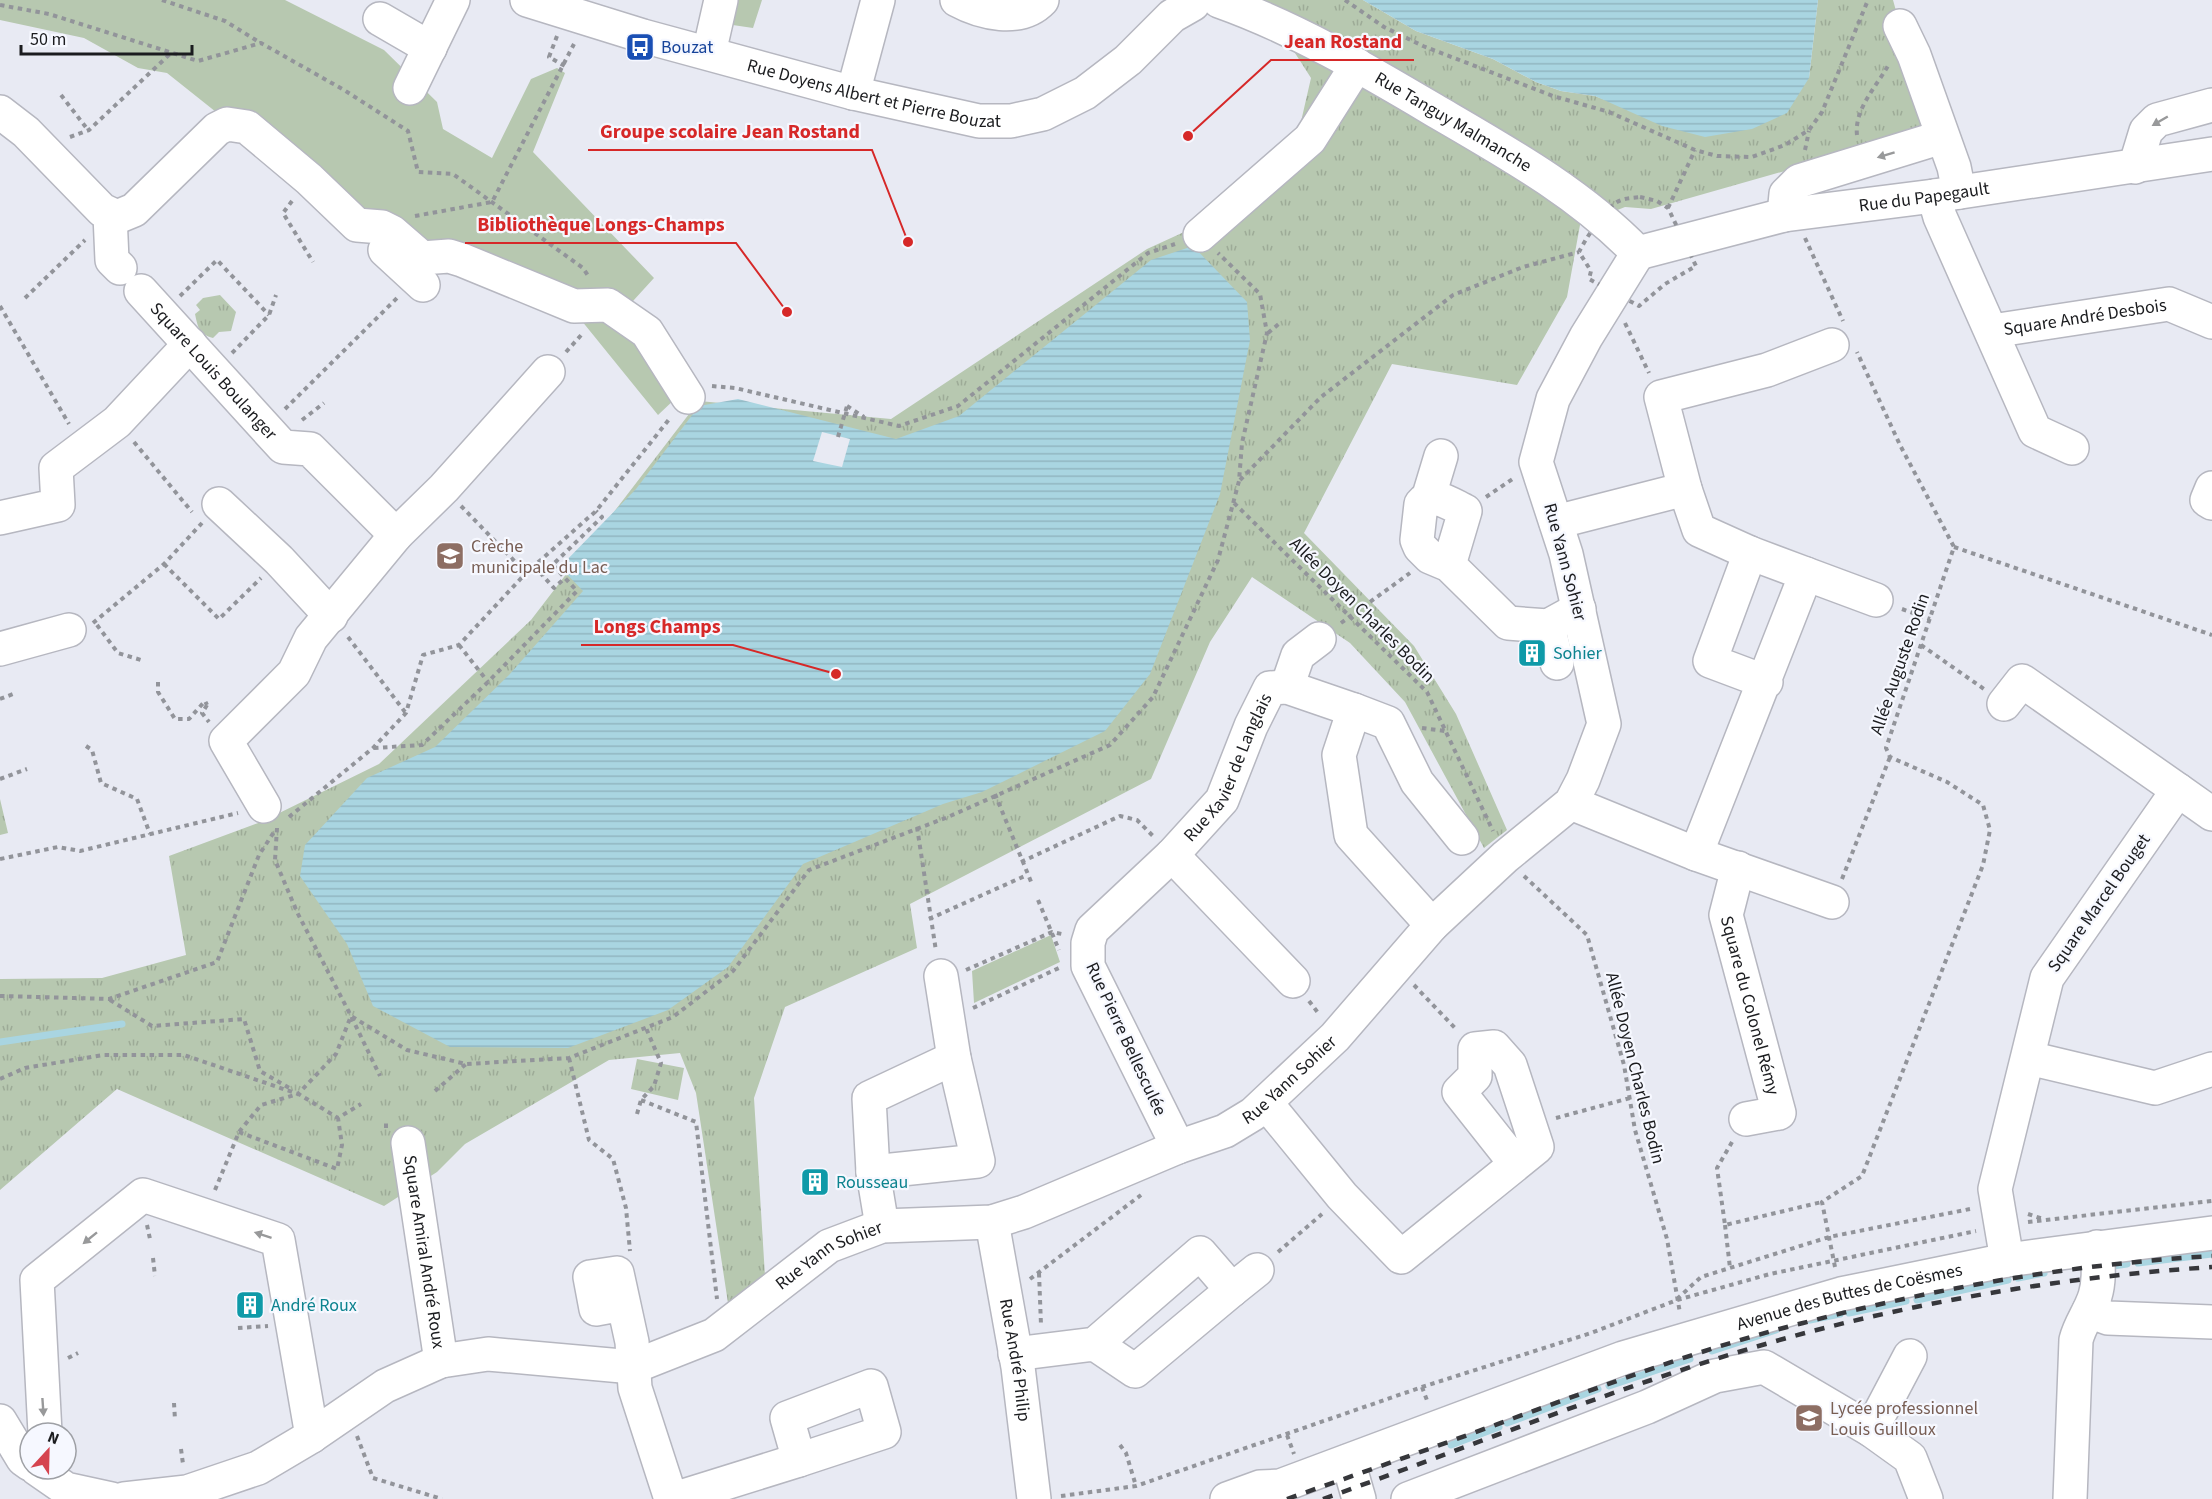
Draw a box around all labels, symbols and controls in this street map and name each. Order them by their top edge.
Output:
scale bar [21,18,192,56]
callout: Jean Rostand [1271,22,1414,60]
text: 50 m [30,27,66,52]
text: Jean Rostand [1284,28,1402,56]
bus stop icon: Bouzat [624,31,656,63]
place label: Bouzat [661,35,713,60]
street label: Rue Doyens Albert et Pierre Bouzat [744,52,1001,134]
street label: Rue Tanguy Malmanche [1370,65,1537,178]
callout: Groupe scolaire Jean Rostand [588,112,872,150]
one-way arrow [2151,116,2168,126]
text: Groupe scolaire Jean Rostand [600,118,860,146]
one-way arrow [1877,151,1895,160]
street label: Rue du Papegault [1857,175,1991,218]
callout: Bibliothèque Longs-Champs [465,205,736,243]
text: Bibliothèque Longs-Champs [477,211,725,239]
street label: Square André Desbois [2002,292,2168,342]
street label: Square Louis Boulanger [144,296,284,446]
street label: Rue Yann Sohier [1537,500,1593,624]
street label: Allée Doyen Charles Bodin [1284,532,1440,688]
place label: Crèche municipale du Lac [471,534,608,580]
school or university icon: Crèche municipale du Lac [434,540,466,572]
street label: Allée Auguste Rodin [1864,590,1936,738]
callout: Longs Champs [581,607,733,645]
text: Longs Champs [593,613,721,641]
building icon: Sohier [1516,637,1548,669]
place label: Sohier [1553,641,1603,666]
street label: Rue Xavier de Langlais [1178,689,1278,847]
street label: Square Marcel Bouget [2042,829,2156,977]
street label: Square du Colonel Rémy [1714,913,1786,1098]
street label: Rue Pierre Bellesculée [1079,958,1173,1120]
street label: Allée Doyen Charles Bodin [1599,970,1671,1166]
street label: Rue Yann Sohier [1237,1029,1342,1130]
street label: Square Amiral André Roux [397,1153,451,1350]
building icon: Rousseau [799,1166,831,1198]
place label: Rousseau [836,1170,908,1195]
street label: Rue Yann Sohier [770,1214,887,1296]
one-way arrow [254,1229,272,1239]
one-way arrow [82,1231,97,1243]
street label: Avenue des Buttes de Coësmes [1734,1257,1964,1337]
building icon: André Roux [234,1289,266,1321]
place label: André Roux [271,1293,357,1318]
street label: Rue André Philip [993,1296,1037,1423]
place label: Lycée professionnel Louis Guilloux [1830,1396,1978,1442]
one-way arrow [39,1398,48,1417]
school or university icon: Lycée professionnel Louis Guilloux [1793,1402,1825,1434]
north arrow [18,1421,78,1481]
text: N [44,1426,62,1450]

